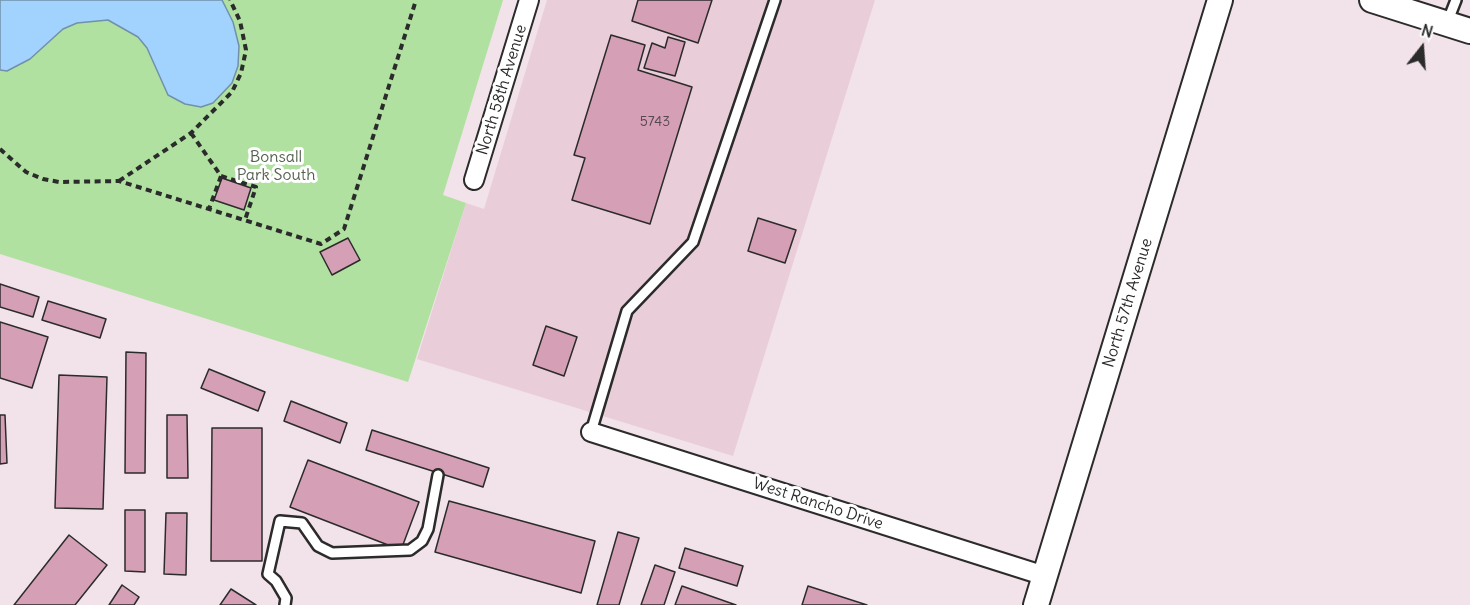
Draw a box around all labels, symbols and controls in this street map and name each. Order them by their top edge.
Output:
north arrow [1392,18,1452,78]
text: N [1419,20,1435,42]
street label: North 58th Avenue [473,22,531,158]
house number: 5743 [640,114,670,130]
park label: Bonsall Park South [237,147,315,185]
street label: North 57th Avenue [1099,236,1157,370]
street label: West Rancho Drive [751,474,885,534]

